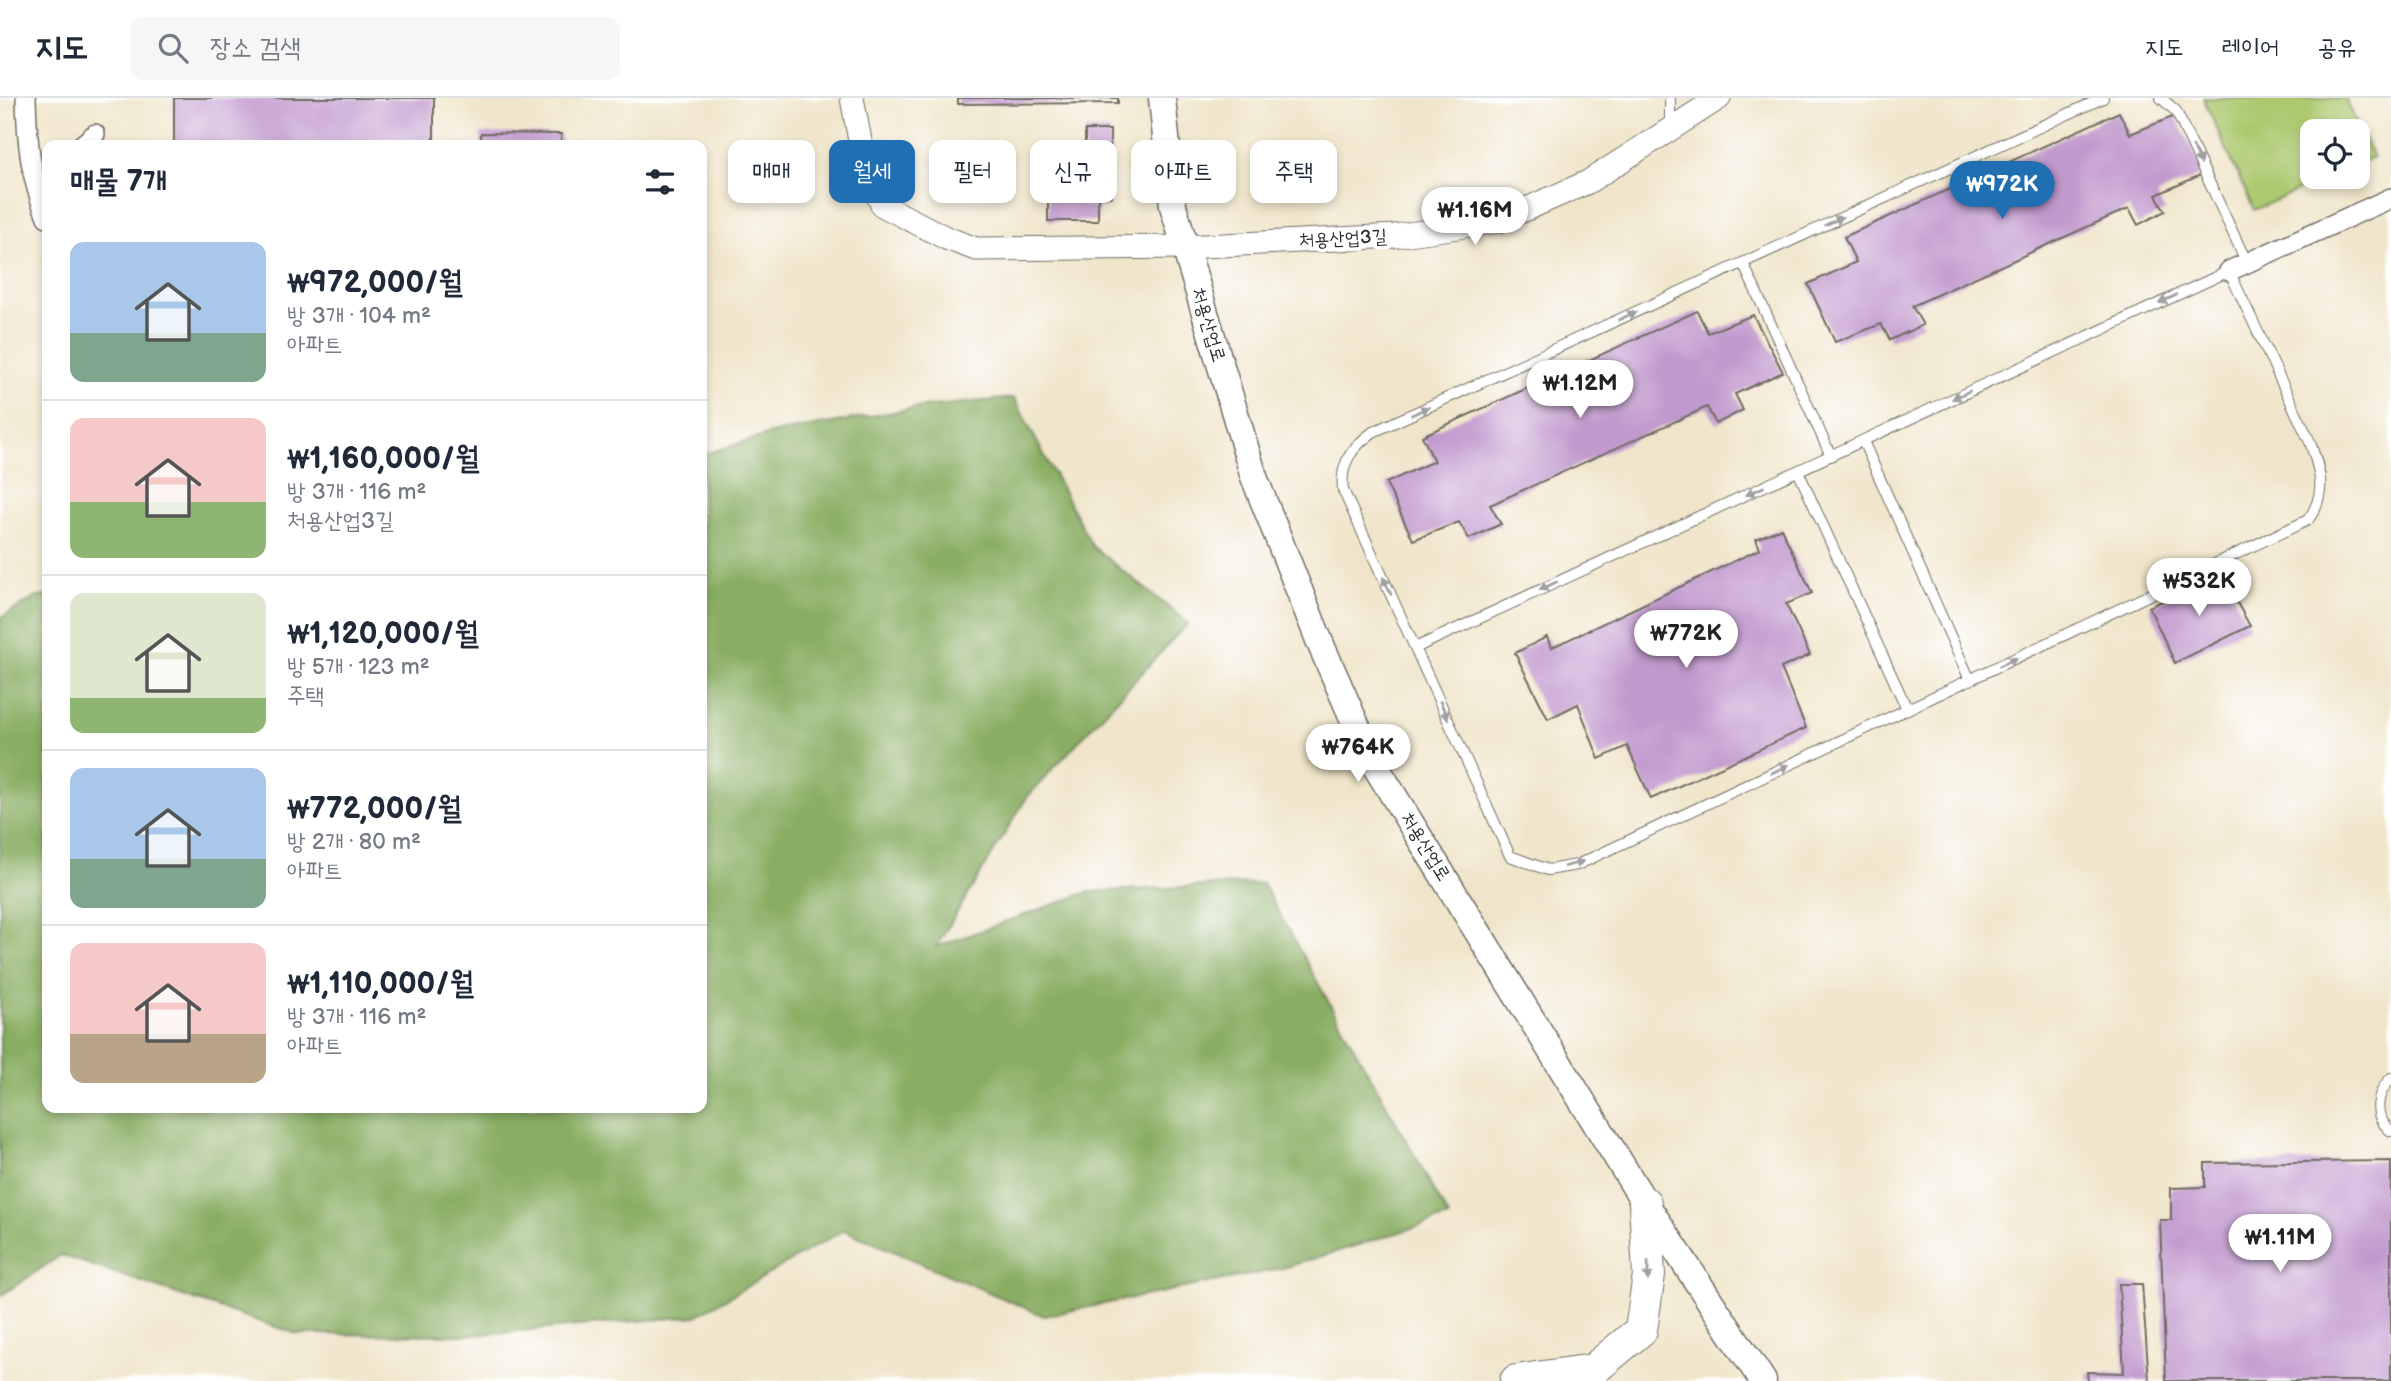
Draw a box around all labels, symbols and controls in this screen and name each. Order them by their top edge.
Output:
search box [130,17,620,80]
text: 지도 [35,28,88,68]
icon: search [154,29,192,67]
text: 장소 검색 [210,33,301,64]
text: 지도 [2145,33,2183,62]
text: 레이어 [2221,33,2279,62]
text: 공유 [2317,33,2356,62]
map controls [2300,119,2370,189]
button: locate [2300,119,2370,189]
chip: 매매 [728,140,815,203]
chip: 월세 [829,140,915,203]
chip: 필터 [929,140,1016,203]
chip: 신규 [1030,140,1117,203]
chip: 아파트 [1131,140,1236,203]
chip: 주택 [1250,140,1337,203]
one-way arrow [2191,144,2202,165]
pin: ₩972K [1953,162,2051,221]
icon: filters [641,163,679,201]
text: 매물 7개 [70,164,167,200]
text: ₩972K [1966,170,2038,198]
pin: ₩1.16M [1418,188,1532,247]
text: ₩1.16M [1437,196,1513,224]
one-way arrow [1823,216,1844,227]
street label: 처용산업3길 [1298,225,1388,253]
text: ₩972,000/월 [287,265,463,301]
icon: home [126,270,210,354]
street label: 처용산업로 [1186,285,1230,365]
one-way arrow [2157,294,2178,305]
text: 방 3개 · 104 m² [287,302,431,330]
one-way arrow [1617,310,1637,322]
text: 아파트 [287,331,343,359]
pin: ₩1.12M [1523,360,1637,420]
text: ₩1.12M [1542,369,1618,397]
one-way arrow [1951,389,1971,401]
one-way arrow [1410,405,1430,417]
text: ₩1,160,000/월 [287,441,479,477]
icon: home [126,446,210,530]
text: 방 3개 · 116 m² [287,478,426,506]
one-way arrow [1745,485,1765,497]
text: 처용산업3길 [287,507,394,535]
pin: ₩532K [2150,559,2248,618]
text: ₩532K [2162,567,2236,595]
one-way arrow [1381,576,1393,596]
one-way arrow [1538,581,1558,592]
pin: ₩772K [1637,610,1735,670]
text: ₩1,120,000/월 [287,616,479,652]
text: ₩772K [1650,619,1722,647]
icon: home [126,621,210,705]
text: 방 5개 · 123 m² [287,653,430,681]
one-way arrow [1998,656,2018,667]
text: 주택 [287,682,324,710]
one-way arrow [1438,700,1450,720]
pin: ₩764K [1309,724,1407,784]
text: ₩764K [1322,733,1394,761]
one-way arrow [1770,764,1790,775]
text: ₩772,000/월 [287,791,462,827]
icon: home [126,796,210,880]
street label: 처용산업로 [1395,808,1455,886]
text: 방 2개 · 80 m² [287,828,421,856]
text: 아파트 [287,857,343,885]
one-way arrow [1564,859,1585,869]
text: ₩1,110,000/월 [287,966,474,1002]
icon: home [126,971,210,1055]
text: 방 3개 · 116 m² [287,1003,426,1031]
text: 아파트 [287,1032,343,1060]
pin: ₩1.11M [2223,1214,2337,1274]
text: ₩1.11M [2244,1223,2316,1251]
one-way arrow [1642,1260,1654,1282]

